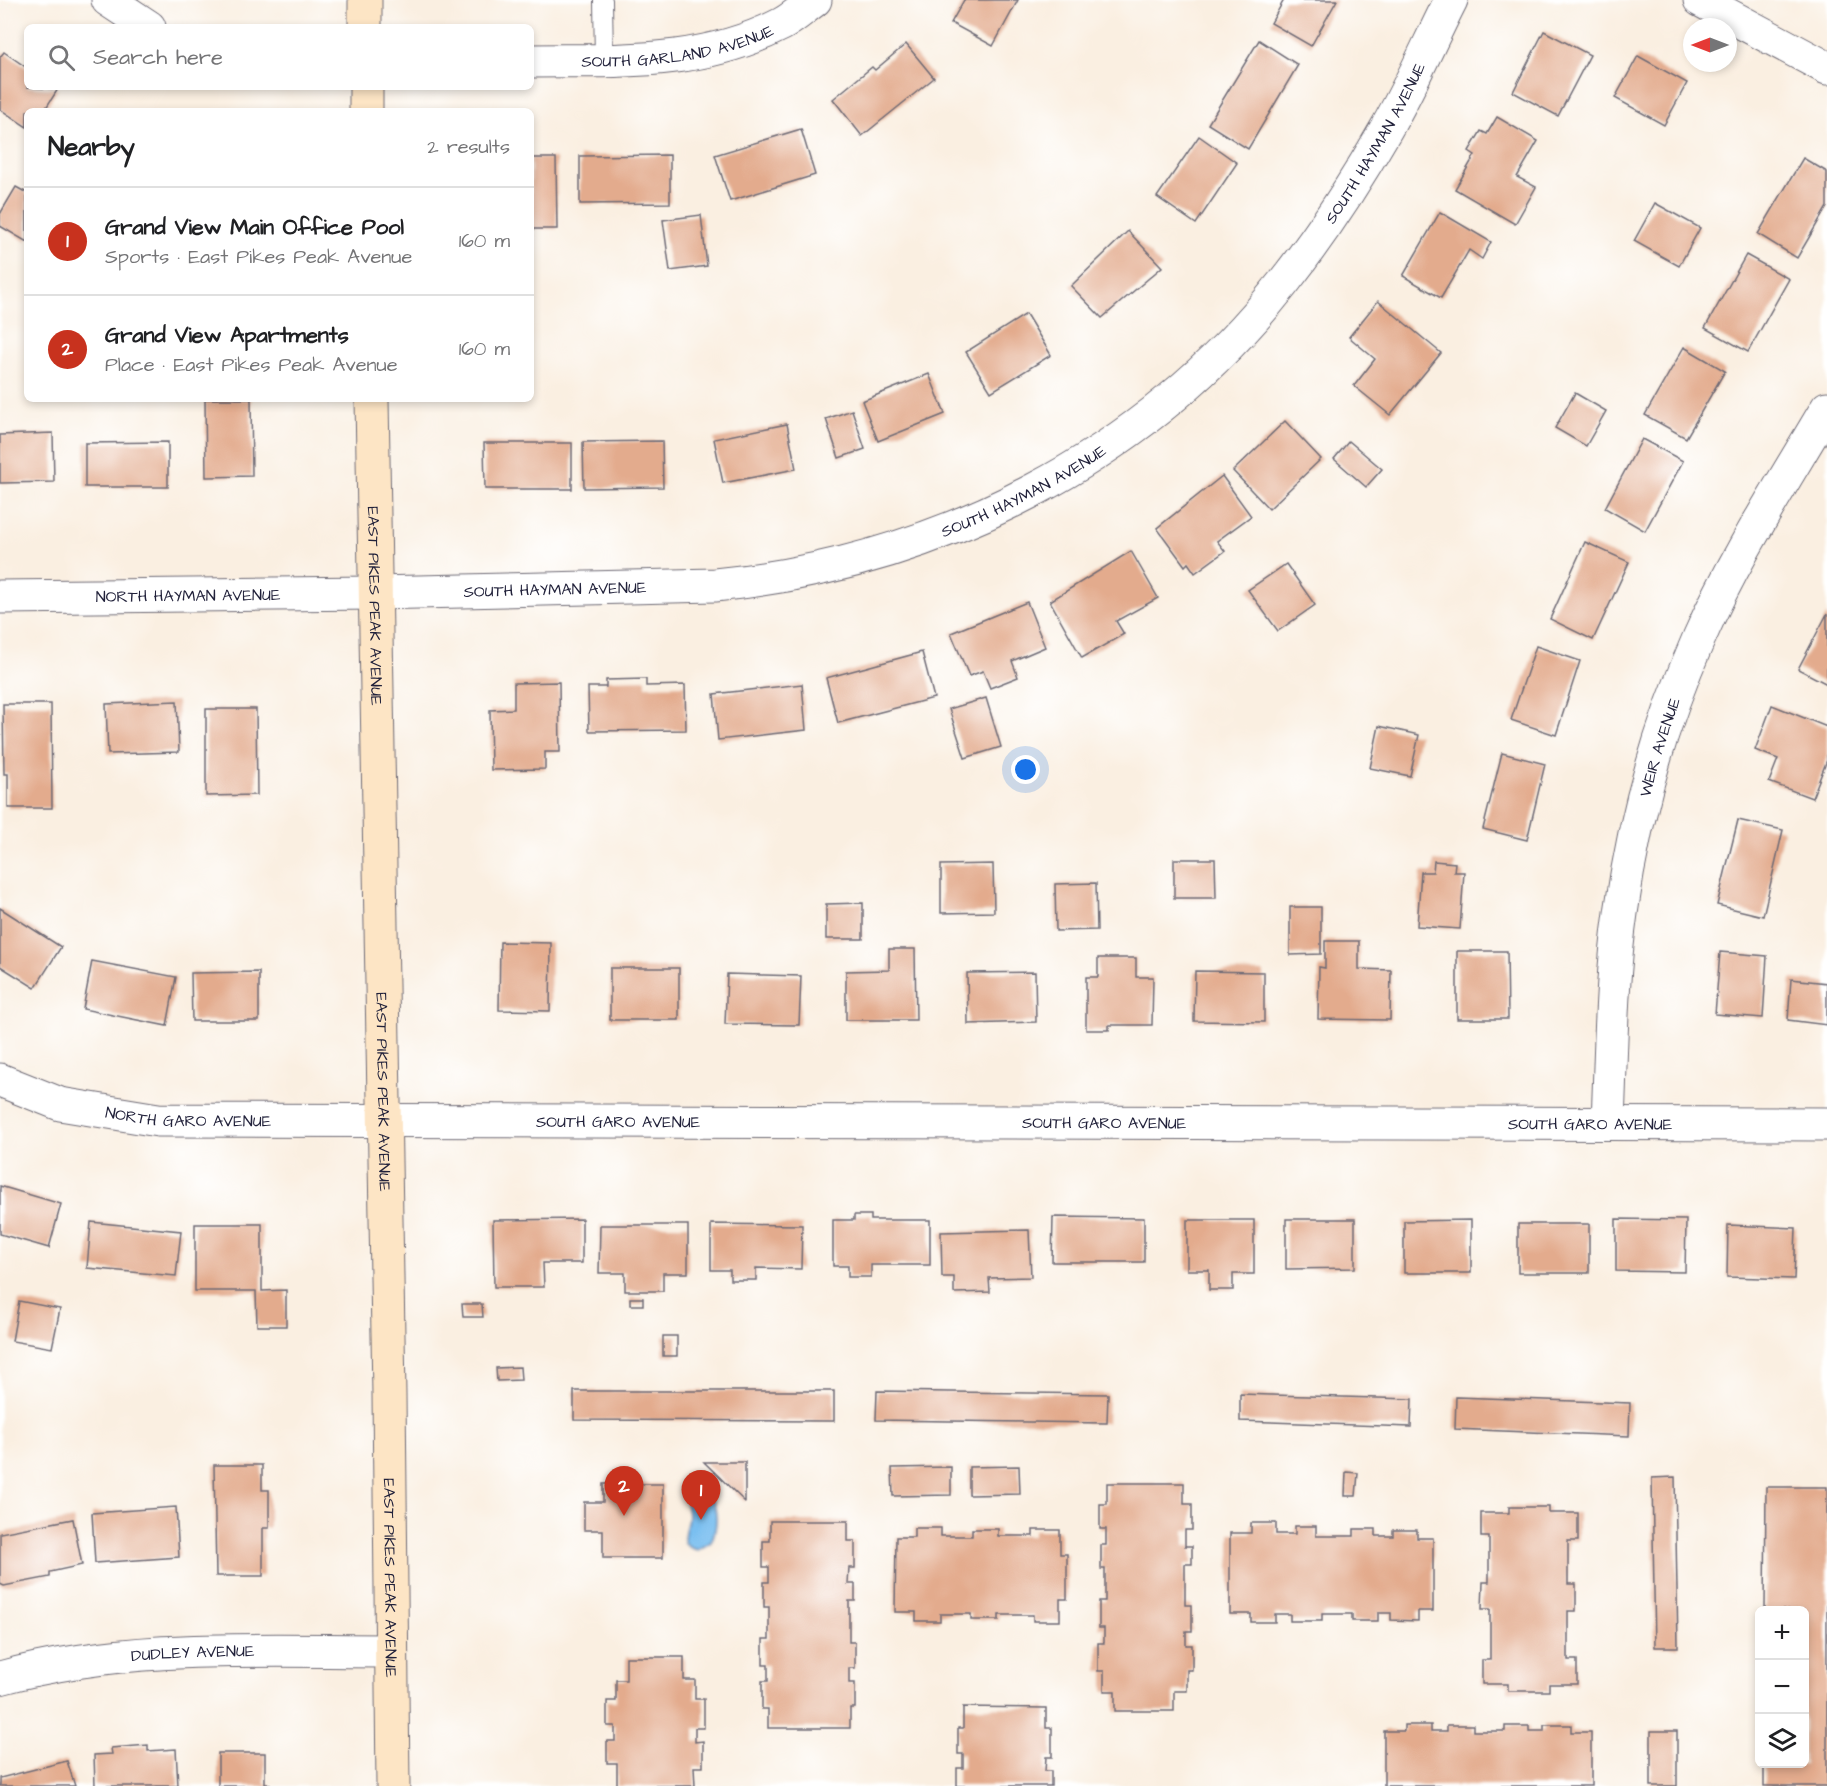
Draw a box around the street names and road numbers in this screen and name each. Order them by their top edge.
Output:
street label: SOUTH GARLAND AVENUE [581,20,778,73]
street label: SOUTH HAYMAN AVENUE [1320,59,1431,228]
street label: SOUTH HAYMAN AVENUE [938,440,1111,543]
street label: EAST PIKES PEAK AVENUE [362,506,387,706]
street label: SOUTH HAYMAN AVENUE [463,577,647,603]
street label: NORTH HAYMAN AVENUE [95,584,281,608]
street label: WEIR AVENUE [1634,694,1686,799]
street label: EAST PIKES PEAK AVENUE [370,992,396,1192]
street label: NORTH GARO AVENUE [104,1102,272,1132]
street label: SOUTH GARO AVENUE [536,1111,701,1133]
street label: SOUTH GARO AVENUE [1022,1112,1187,1134]
street label: SOUTH GARO AVENUE [1508,1113,1673,1136]
street label: EAST PIKES PEAK AVENUE [378,1478,402,1678]
street label: DUDLEY AVENUE [130,1640,255,1667]

